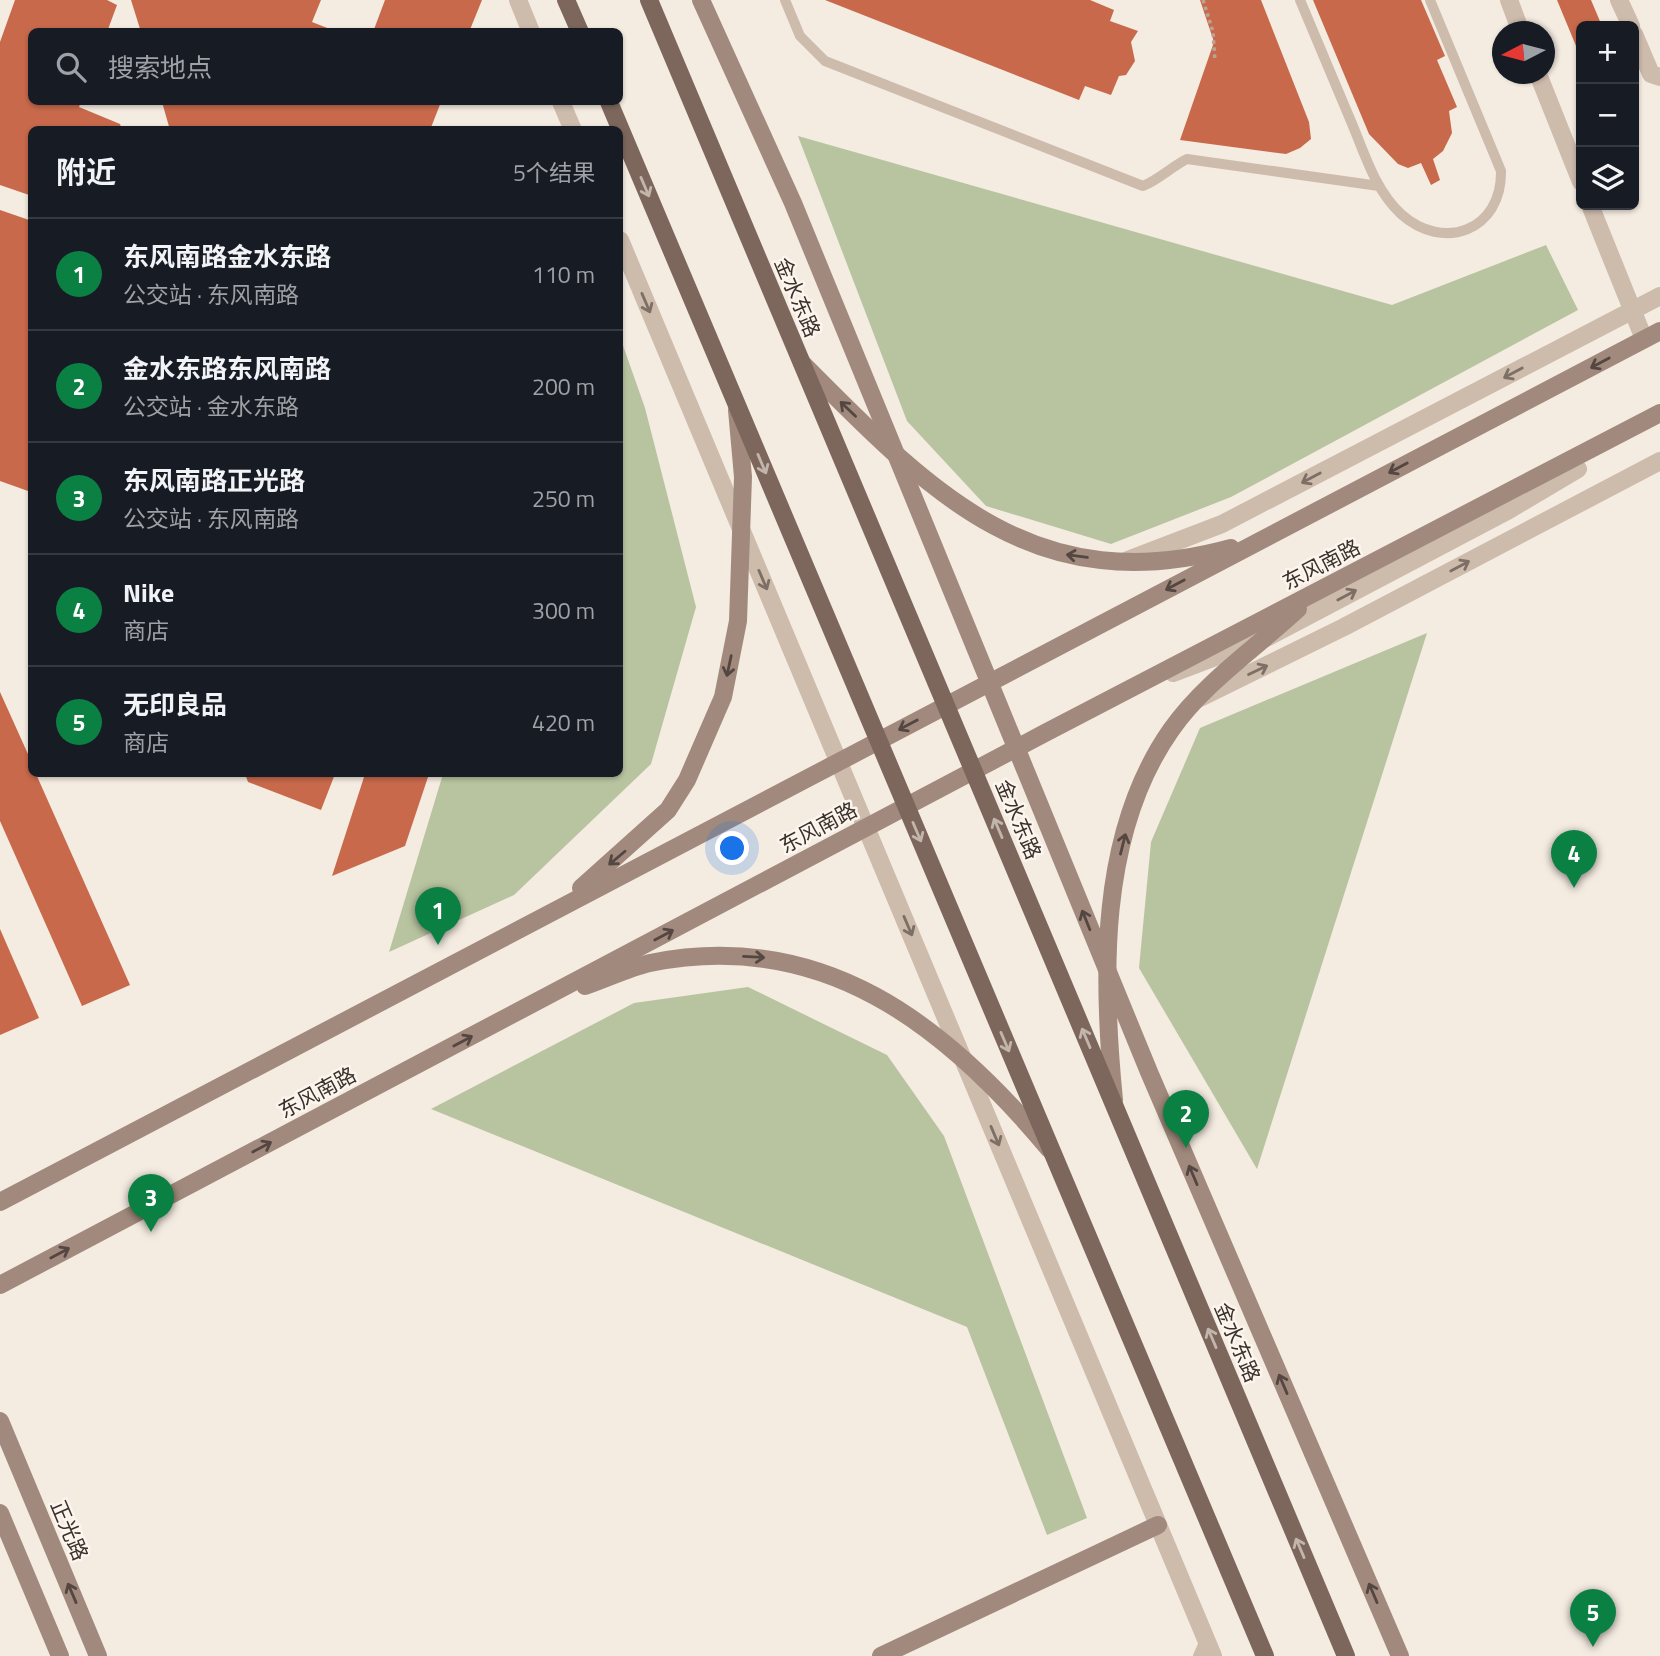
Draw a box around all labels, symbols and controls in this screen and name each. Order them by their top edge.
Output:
north arrow [1492,21,1555,84]
map controls [1576,21,1639,210]
button: + [1576,21,1639,84]
search box [28,28,623,105]
icon: search [52,48,90,86]
text: 搜索地点 [108,48,212,87]
button: − [1576,84,1639,147]
button: layers [1576,147,1639,210]
text: 附近 [56,149,116,195]
text: 5个结果 [513,155,595,190]
one-way arrow [639,176,652,197]
text: 东风南路金水东路 [123,237,331,276]
street label: 金水东路 [767,252,829,342]
text: 1 [73,257,85,292]
text: 110 m [532,257,595,292]
text: 公交站 · 东风南路 [123,277,299,312]
one-way arrow [640,292,653,313]
text: 金水东路东风南路 [123,349,331,388]
one-way arrow [1590,356,1610,370]
one-way arrow [1503,366,1523,380]
text: 2 [73,369,85,404]
text: 200 m [532,369,595,404]
text: 公交站 · 金水东路 [123,389,299,424]
one-way arrow [840,400,857,417]
one-way arrow [756,453,769,475]
text: 东风南路正光路 [123,461,305,500]
one-way arrow [1388,462,1409,476]
one-way arrow [1301,471,1322,485]
text: 3 [73,481,85,516]
text: 250 m [532,481,595,516]
text: 公交站 · 东风南路 [123,501,299,536]
street label: 东风南路 [1276,531,1366,597]
one-way arrow [1066,550,1089,563]
one-way arrow [1449,559,1470,572]
one-way arrow [758,569,771,590]
text: Nike [123,573,174,612]
one-way arrow [1165,579,1186,592]
one-way arrow [1336,588,1357,602]
text: 4 [73,593,85,628]
text: 300 m [532,593,595,628]
text: 商店 [123,613,169,648]
one-way arrow [722,654,736,677]
one-way arrow [1247,662,1268,676]
text: 无印良品 [123,685,227,724]
text: 5 [73,705,85,740]
text: 420 m [532,705,595,740]
one-way arrow [898,719,919,732]
text: 商店 [123,725,169,760]
street label: 金水东路 [988,774,1050,864]
street label: 东风南路 [773,793,863,861]
one-way arrow [991,818,1004,840]
one-way arrow [911,821,924,842]
pin: 4 [1551,830,1597,888]
your location [715,831,749,865]
one-way arrow [1116,833,1130,856]
one-way arrow [609,850,627,865]
pin: 1 [415,887,461,945]
one-way arrow [1079,910,1092,932]
one-way arrow [902,914,915,936]
one-way arrow [653,927,674,941]
one-way arrow [742,950,765,963]
one-way arrow [1079,1028,1092,1049]
one-way arrow [999,1030,1012,1052]
one-way arrow [452,1034,473,1047]
street label: 东风南路 [272,1058,362,1126]
pin: 2 [1163,1090,1209,1148]
one-way arrow [989,1124,1002,1146]
one-way arrow [251,1140,271,1154]
one-way arrow [1186,1165,1199,1187]
pin: 3 [128,1174,174,1232]
one-way arrow [50,1246,70,1260]
street label: 金水东路 [1207,1297,1269,1387]
one-way arrow [1205,1328,1218,1349]
one-way arrow [1276,1374,1289,1396]
street label: 正光路 [43,1495,97,1565]
one-way arrow [1293,1538,1306,1559]
one-way arrow [65,1583,78,1604]
one-way arrow [1366,1583,1379,1605]
pin: 5 [1570,1589,1616,1647]

